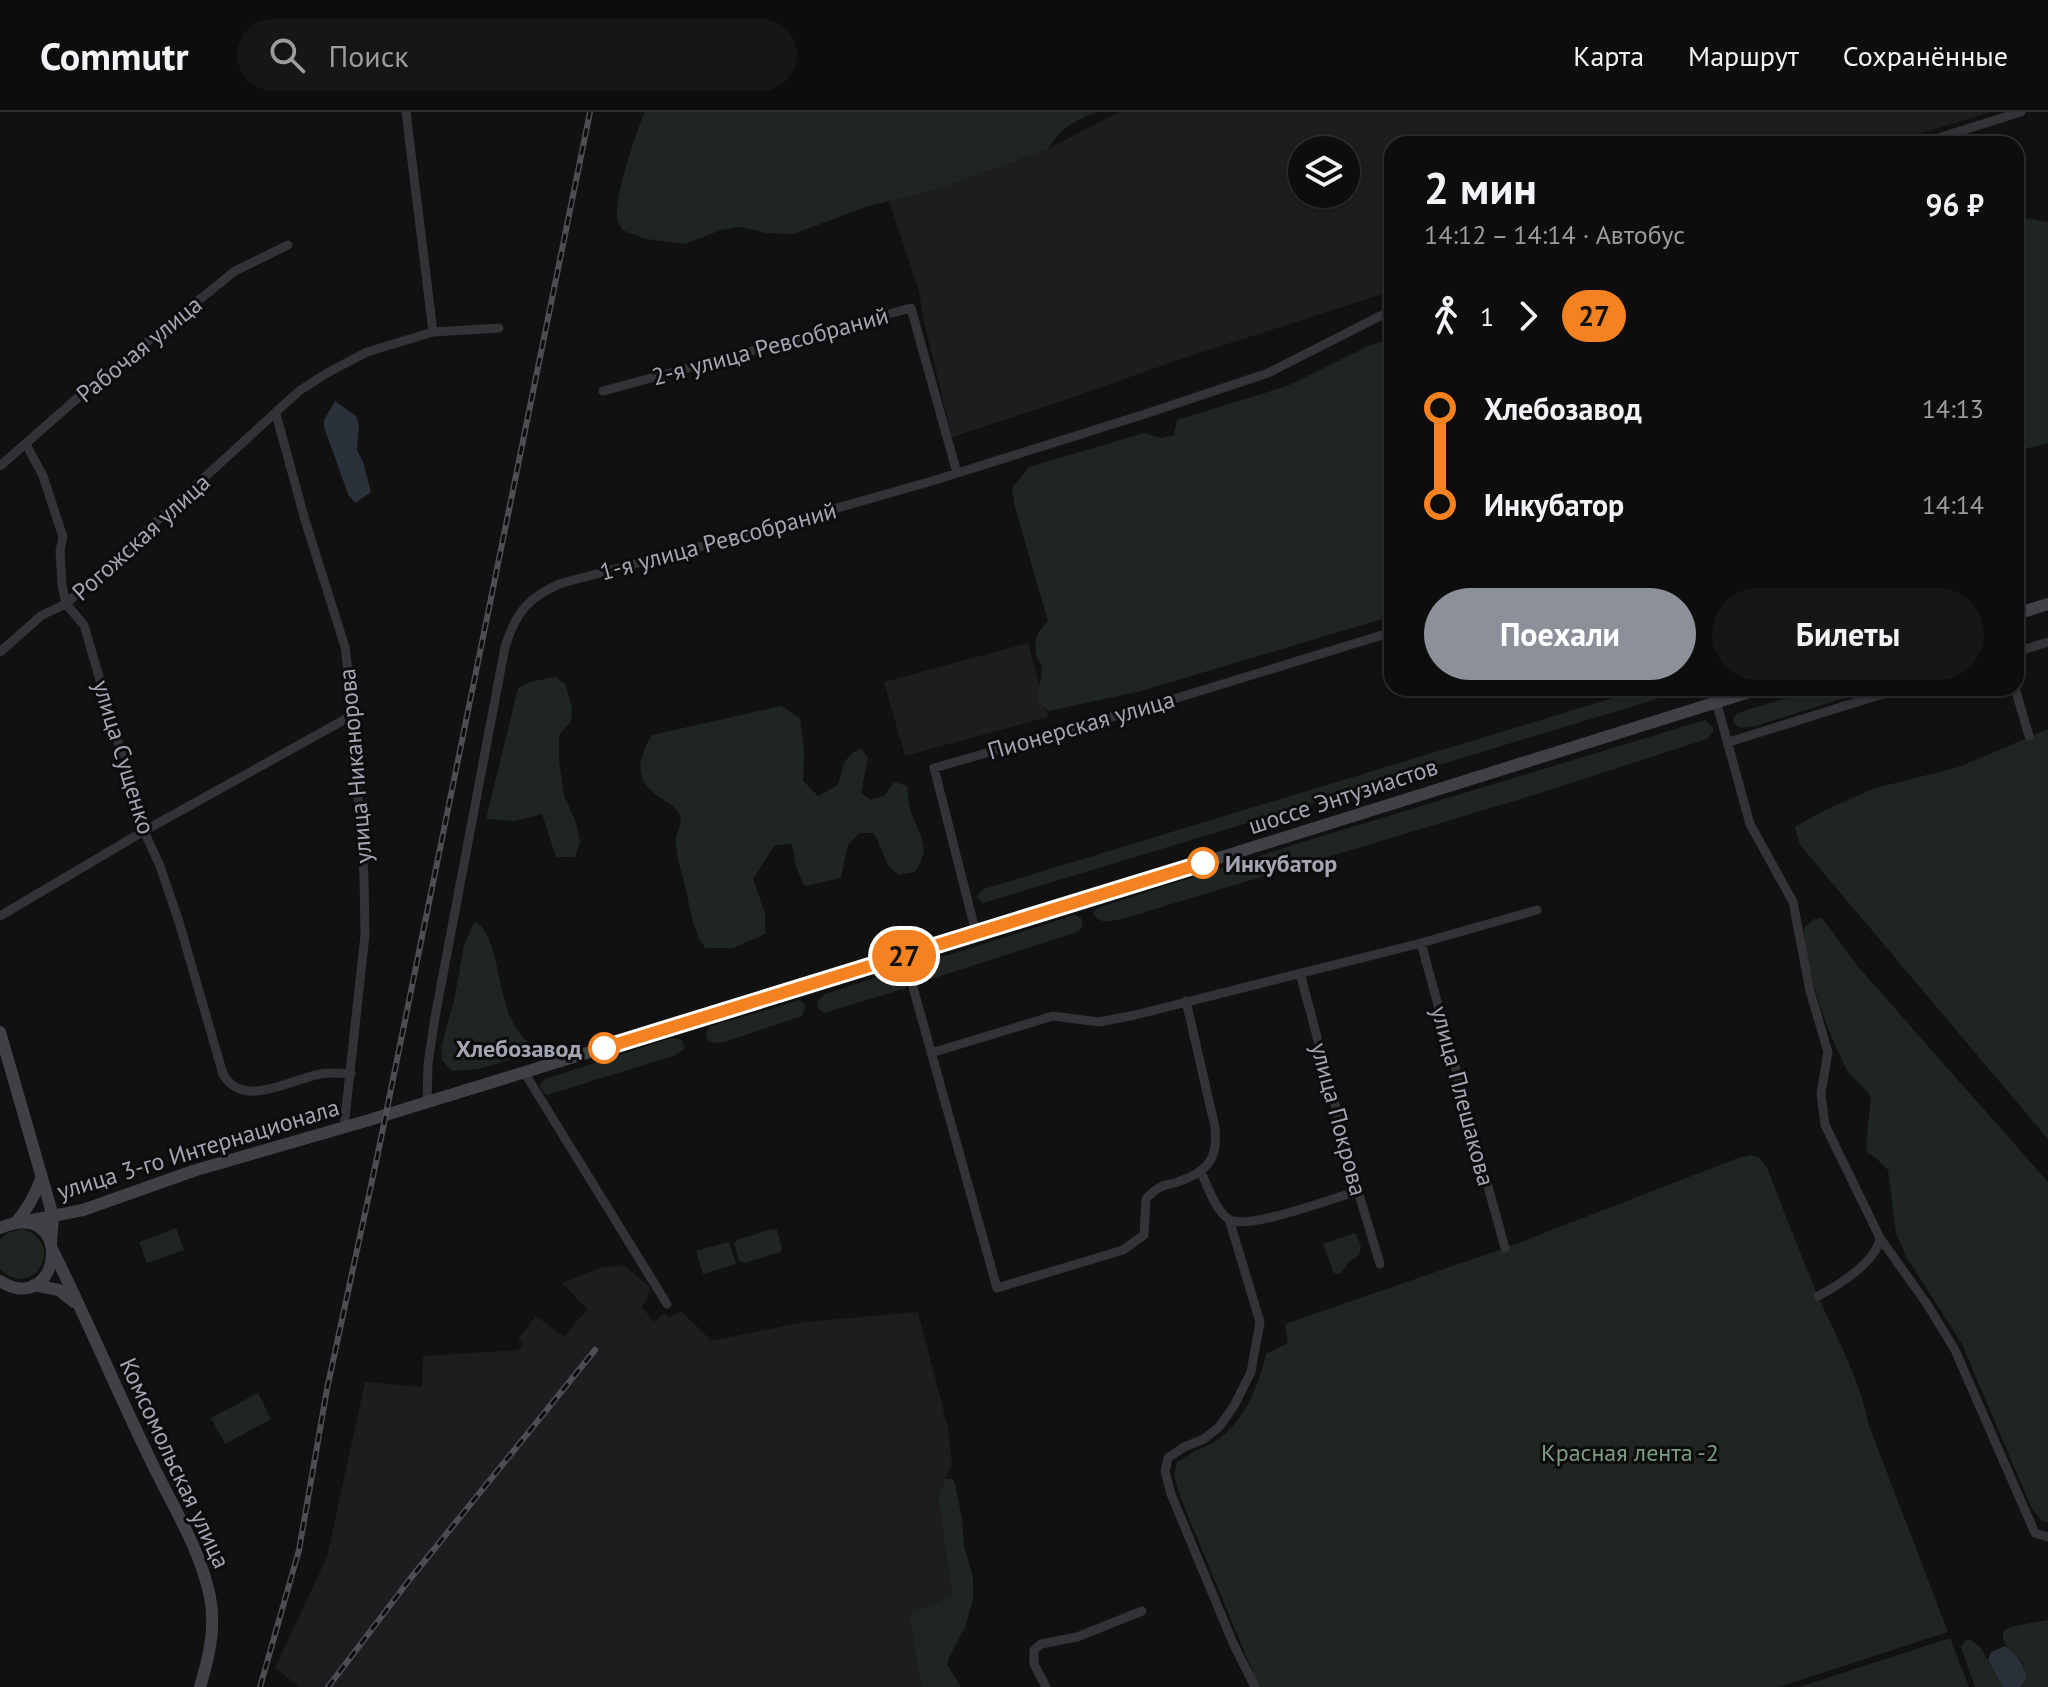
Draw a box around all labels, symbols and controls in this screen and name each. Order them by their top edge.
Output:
search box [237,19,797,91]
text: Commutr [40,31,189,80]
icon: search [265,33,309,77]
text: Поиск [329,36,409,75]
text: Карта [1573,37,1644,74]
text: Маршрут [1688,37,1799,74]
text: Сохранённые [1843,37,2008,74]
map controls [1288,136,1360,208]
button: layers [1288,136,1360,208]
text: 2 мин [1424,159,1537,216]
text: 96 ₽ [1925,185,1984,224]
text: 14:12 – 14:14 · Автобус [1424,218,1685,251]
street label: Рабочая улица [70,289,208,409]
icon: walk [1424,294,1468,338]
icon: forward [1506,294,1550,338]
text: 27 [1578,297,1610,334]
street label: 2-я улица Ревсобраний [648,299,892,393]
text: 1 [1480,300,1494,333]
text: Хлебозавод [1484,389,1642,428]
text: 14:13 [1922,392,1984,425]
street label: Рогожская улица [65,467,217,607]
text: Инкубатор [1484,485,1624,524]
text: 14:14 [1922,488,1984,521]
street label: 1-я улица Ревсобраний [596,494,840,588]
button: Поехали [1424,588,1696,680]
button: Билеты [1712,588,1984,680]
street label: улица Никанорова [331,667,379,865]
street label: улица Сущенко [86,676,162,838]
street label: Пионерская улица [984,683,1178,767]
street label: шоссе Энтузиастов [1244,751,1442,841]
marker: Инкубатор [1188,848,1218,878]
place label: Инкубатор [1225,848,1337,879]
line badge: 27 [868,930,940,982]
text: 27 [888,937,920,974]
street label: улица Плешакова [1424,1003,1502,1189]
place label: Хлебозавод [456,1033,582,1064]
marker: Хлебозавод [589,1033,619,1063]
street label: улица Покрова [1304,1039,1374,1199]
street label: улица 3-го Интернационала [53,1091,343,1207]
street label: Комсомольская улица [113,1353,237,1573]
park label: Красная лента -2 [1541,1437,1719,1468]

